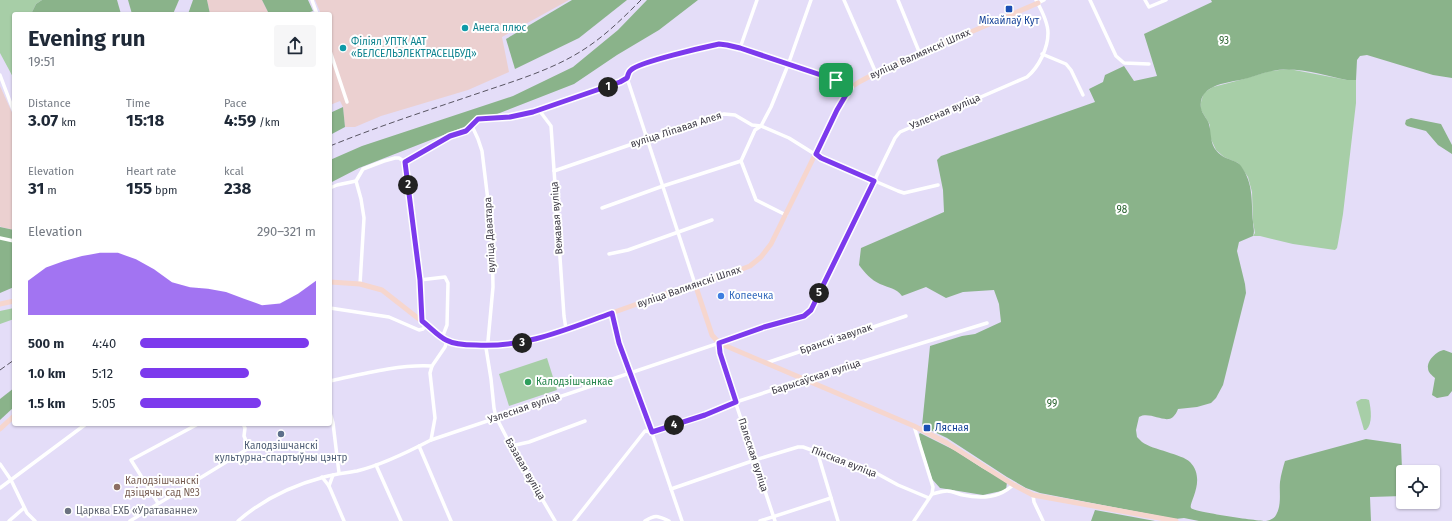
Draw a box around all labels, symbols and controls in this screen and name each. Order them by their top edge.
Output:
marker: Міхайлаў Кут [1004,4,1014,14]
place label: Міхайлаў Кут [979,14,1040,27]
place label: Анега плюс [473,22,527,34]
marker: Анега плюс [460,23,470,33]
text: Evening run [28,25,145,52]
button: share [274,25,316,67]
street label: вуліца Валмянскі Шлях [867,25,972,82]
place label: Філіял УПТК ААТ «БЕЛСЕЛЬЭЛЕКТРАСЕЦБУД» [351,35,477,60]
park label: 93 [1219,35,1229,47]
marker: Філіял УПТК ААТ «БЕЛСЕЛЬЭЛЕКТРАСЕЦБУД» [338,43,348,53]
text: 19:51 [28,54,55,69]
pin [819,63,853,97]
icon: arrive [825,69,847,91]
pin: 1 [598,77,618,97]
text: 1 [605,80,611,93]
street label: Узлесная вуліца [907,91,982,132]
text: Distance [28,97,71,110]
text: Time [126,97,150,110]
text: Pace [224,97,247,110]
street label: вуліца Ліпавая Алея [629,109,723,150]
text: 3.07 [28,110,58,131]
text: 15:18 [126,110,164,131]
text: 4:59 [224,110,256,131]
text: km [58,116,76,129]
text: /km [256,116,280,129]
text: Elevation [28,165,74,178]
text: Heart rate [126,165,176,178]
text: kcal [224,165,244,178]
pin: 2 [398,175,418,195]
text: 31 [28,178,44,199]
text: 155 [126,178,152,199]
text: 238 [224,178,251,199]
text: 2 [405,178,411,191]
street label: Вежавая вуліца [547,181,566,255]
text: m [44,184,57,197]
text: bpm [152,184,177,197]
street label: вуліца Даватара [481,197,498,273]
park label: 98 [1117,204,1128,216]
text: Elevation [28,224,82,239]
text: 290–321 m [257,224,316,239]
street label: вуліца Валмянскі Шлях [635,263,743,310]
pin: 5 [809,283,829,303]
text: 5 [816,286,822,299]
place label: Копеечка [729,290,773,302]
marker: Копеечка [716,291,726,301]
street label: Бранскі завулак [798,320,874,357]
pin: 3 [512,333,532,353]
text: 500 m [28,336,64,351]
text: 4:40 [92,336,116,351]
text: 3 [519,336,525,349]
street label: Барысаўская вуліца [770,356,862,397]
text: 1.0 km [28,366,66,381]
text: 5:12 [92,366,113,381]
place label: Калодзішчанкае [536,375,613,388]
marker: Калодзішчанкае [523,377,533,387]
street label: Узлесная вуліца [486,389,562,426]
text: 1.5 km [28,396,66,411]
text: 5:05 [92,396,115,411]
park label: 99 [1047,398,1057,410]
pin: 4 [664,415,684,435]
street label: Палеская вуліца [735,416,772,493]
text: 4 [671,418,677,431]
place label: Лясная [935,422,969,434]
marker: Лясная [922,423,932,433]
marker: Калодзішчанскі культурна-спартыўны цэнтр [276,429,286,439]
street label: Бэзавая вуліца [502,435,549,502]
place label: Калодзішчанскі культурна-спартыўны цэнтр [215,439,347,464]
street label: Пінская вуліца [810,443,879,480]
map controls [1396,465,1440,509]
button: locate [1396,465,1440,509]
place label: Калодзішчанскі дзіцячы сад №3 [125,474,200,499]
marker: Калодзішчанскі дзіцячы сад №3 [112,482,122,492]
place label: Царква ЕХБ «Уратаванне» [76,505,198,517]
marker: Царква ЕХБ «Уратаванне» [63,506,73,516]

